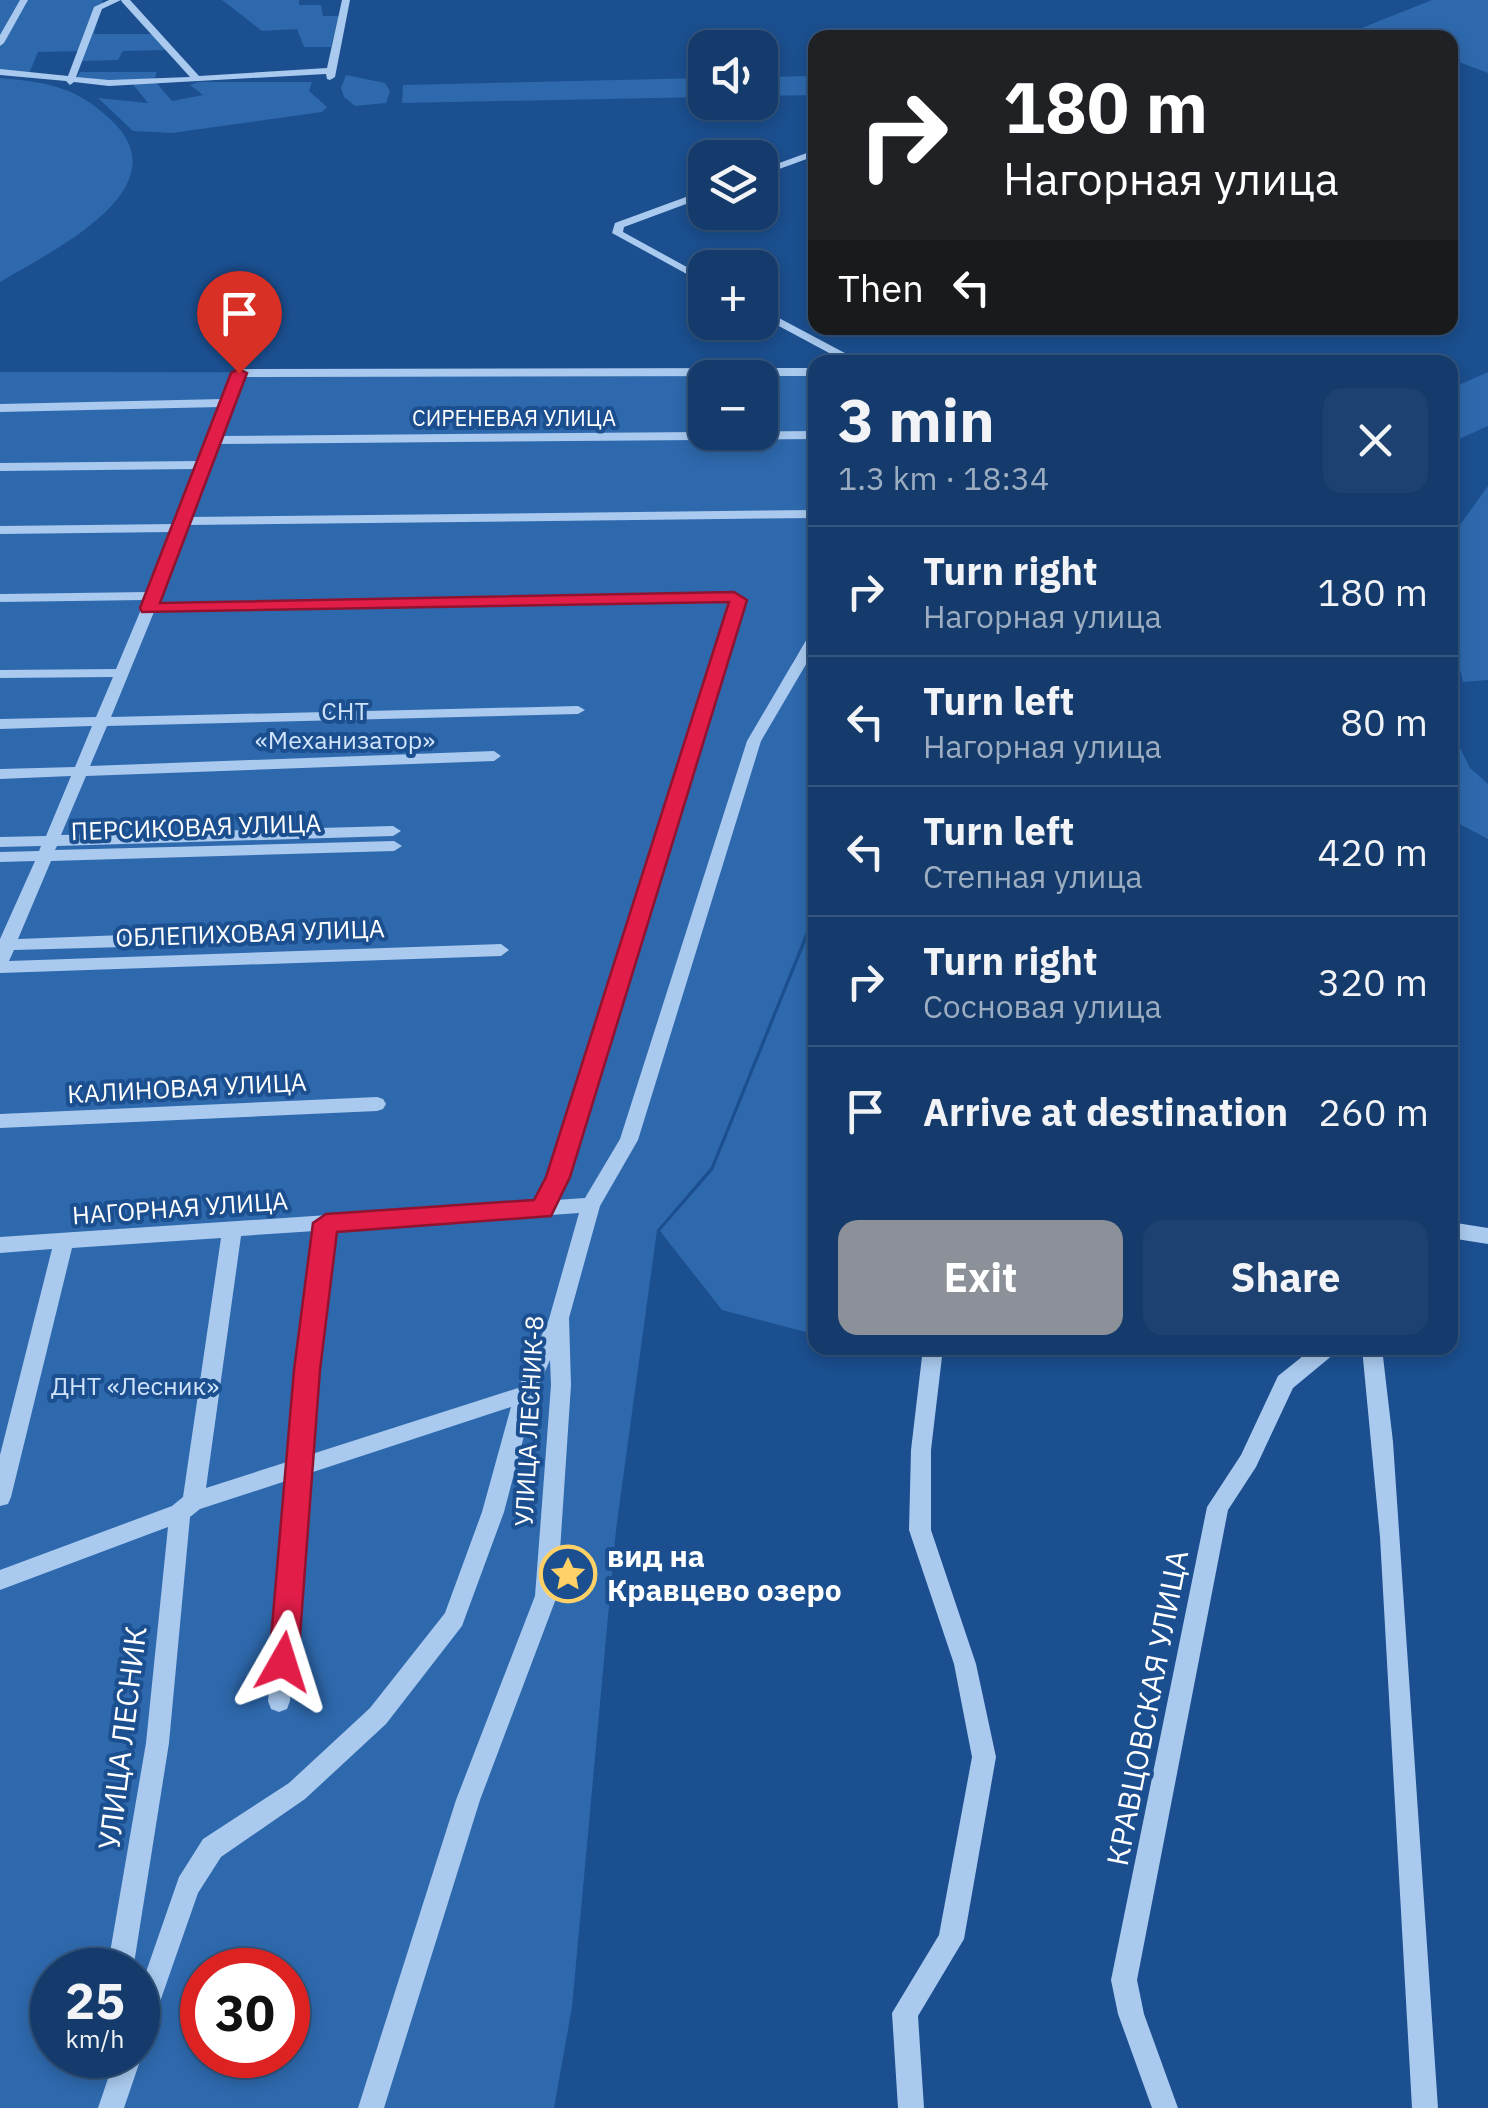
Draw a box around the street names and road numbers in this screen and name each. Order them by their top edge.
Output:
street label: СИРЕНЕВАЯ УЛИЦА [412,403,616,432]
street label: ПЕРСИКОВАЯ УЛИЦА [70,806,322,847]
street label: ОБЛЕПИХОВАЯ УЛИЦА [115,911,385,954]
street label: КАЛИНОВАЯ УЛИЦА [66,1065,307,1110]
street label: НАГОРНАЯ УЛИЦА [71,1183,289,1232]
street label: УЛИЦА ЛЕСНИК-8 [506,1315,551,1527]
street label: КРАВЦОВСКАЯ УЛИЦА [1097,1547,1196,1869]
street label: УЛИЦА ЛЕСНИК [88,1624,155,1852]

